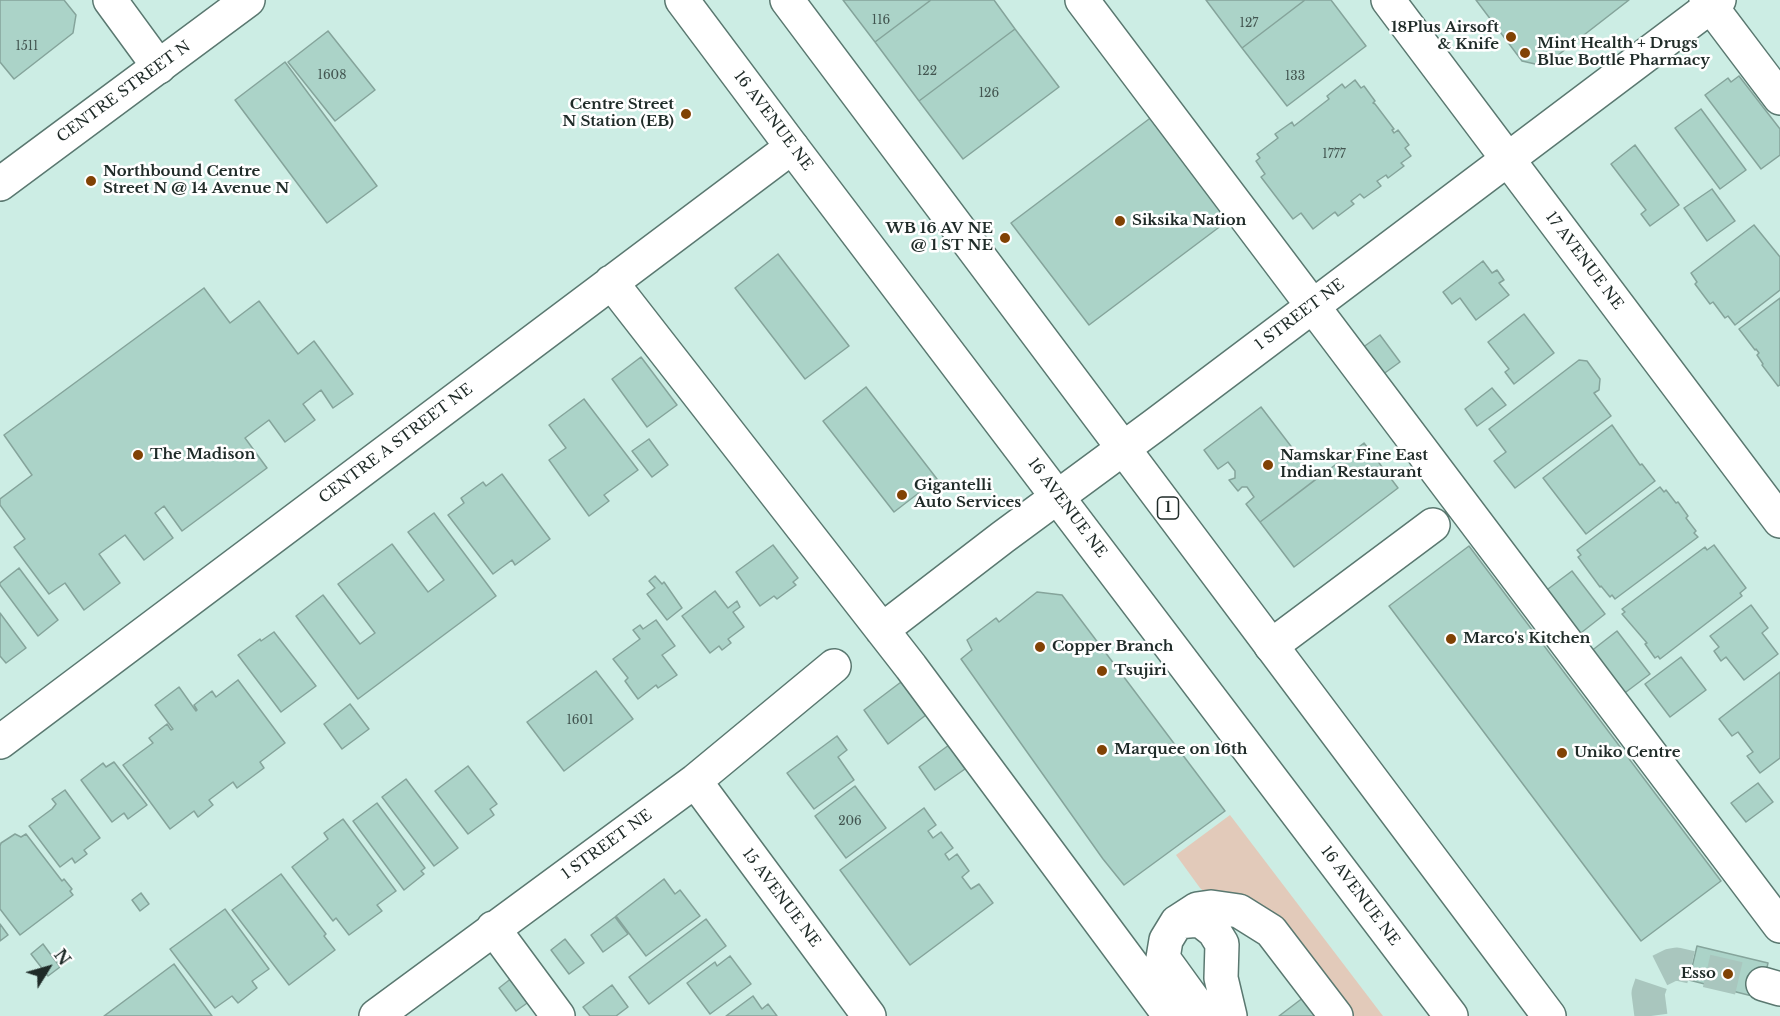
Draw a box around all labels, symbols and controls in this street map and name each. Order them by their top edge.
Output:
house number: 116 [872,14,890,28]
house number: 127 [1240,17,1258,31]
place label: 18Plus Airsoft & Knife [1391,19,1499,54]
marker: 18Plus Airsoft & Knife [1504,30,1518,44]
place label: Mint Health + Drugs Blue Bottle Pharmacy [1537,35,1710,70]
street label: CENTRE STREET N [54,38,194,146]
house number: 1511 [16,40,38,54]
marker: Mint Health + Drugs Blue Bottle Pharmacy [1518,46,1532,60]
house number: 122 [917,65,937,79]
street label: 16 AVENUE NE [730,68,816,174]
house number: 1608 [318,69,346,83]
house number: 133 [1285,70,1305,84]
house number: 126 [979,87,999,101]
place label: Centre Street N Station (EB) [562,96,674,131]
marker: Centre Street N Station (EB) [679,107,693,121]
house number: 1777 [1322,148,1346,162]
place label: Northbound Centre Street N @ 14 Avenue N [103,163,289,198]
marker: Northbound Centre Street N @ 14 Avenue N [84,174,98,188]
street label: 17 AVENUE NE [1541,209,1627,313]
place label: Siksika Nation [1132,212,1246,230]
marker: Siksika Nation [1113,214,1127,228]
place label: WB 16 AV NE @ 1 ST NE [885,220,993,255]
marker: WB 16 AV NE @ 1 ST NE [998,231,1012,245]
street label: 1 STREET NE [1252,276,1348,354]
street label: CENTRE A STREET NE [316,380,476,508]
place label: The Madison [150,446,255,464]
place label: Namskar Fine East Indian Restaurant [1280,447,1428,482]
marker: The Madison [131,448,145,462]
street label: 16 AVENUE NE [1024,455,1110,561]
marker: Namskar Fine East Indian Restaurant [1261,458,1275,472]
place label: Gigantelli Auto Services [914,477,1021,512]
marker: Gigantelli Auto Services [895,488,909,502]
road number: 1 [1158,497,1178,519]
place label: Marco's Kitchen [1463,630,1590,648]
marker: Marco's Kitchen [1444,632,1458,646]
place label: Copper Branch [1052,638,1173,656]
marker: Copper Branch [1033,640,1047,654]
place label: Tsujiri [1114,662,1167,680]
marker: Tsujiri [1095,664,1109,678]
house number: 1601 [567,714,593,728]
place label: Marquee on 16th [1114,741,1247,759]
marker: Marquee on 16th [1095,743,1109,757]
place label: Uniko Centre [1574,744,1680,762]
marker: Uniko Centre [1555,746,1569,760]
street label: 1 STREET NE [558,806,656,884]
house number: 206 [838,815,862,829]
street label: 16 AVENUE NE [1317,843,1403,949]
street label: 15 AVENUE NE [738,845,824,951]
north arrow [18,938,78,998]
text: N [50,945,75,969]
place label: Esso [1681,965,1716,983]
marker: Esso [1721,967,1735,981]

